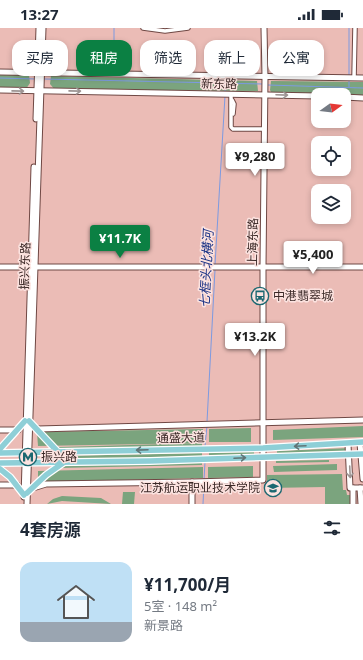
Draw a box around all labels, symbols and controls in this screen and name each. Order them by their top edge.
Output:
text: 13:27 [20,4,59,24]
chip: 买房 [12,40,68,76]
chip: 租房 [76,40,132,76]
chip: 筛选 [140,40,196,76]
chip: 新上 [204,40,260,76]
chip: 公寓 [268,40,324,76]
street label: 新东路 [201,75,237,92]
one-way arrow [11,87,24,94]
one-way arrow [68,87,81,95]
north arrow [311,88,351,128]
map controls [311,88,351,224]
one-way arrow [275,92,288,99]
button: locate [311,136,351,176]
pin: ¥9,280 [222,143,288,177]
text: ¥9,280 [235,147,275,165]
button: layers [311,184,351,224]
street label: 上海东路 [244,218,261,266]
pin: ¥11.7K [87,225,153,259]
water label: 七框头北横河 [195,227,217,308]
text: ¥11.7K [99,229,141,247]
pin: ¥5,400 [280,241,346,275]
street label: 振兴东路 [15,242,34,290]
text: ¥5,400 [293,245,333,263]
bus stop icon: 中港翡翠城 [250,286,270,306]
place label: 中港翡翠城 [273,287,333,304]
pin: ¥13.2K [222,323,288,357]
text: ¥13.2K [234,327,276,345]
street label: 通盛大道 [157,429,205,446]
one-way arrow [294,442,307,450]
one-way arrow [136,446,149,454]
metro station icon: 振兴路 [18,447,38,467]
place label: 振兴路 [41,448,77,465]
one-way arrow [233,455,246,462]
one-way arrow [346,465,353,478]
school or university icon: 江苏航运职业技术学院 [263,478,283,498]
place label: 江苏航运职业技术学院 [140,479,260,496]
icon: filters [321,517,343,539]
text: 4套房源 [20,518,81,541]
text: ¥11,700/月 [144,573,231,596]
icon: home [52,578,100,626]
text: 5室 · 148 m² [144,597,217,615]
text: 新景路 [144,616,183,634]

